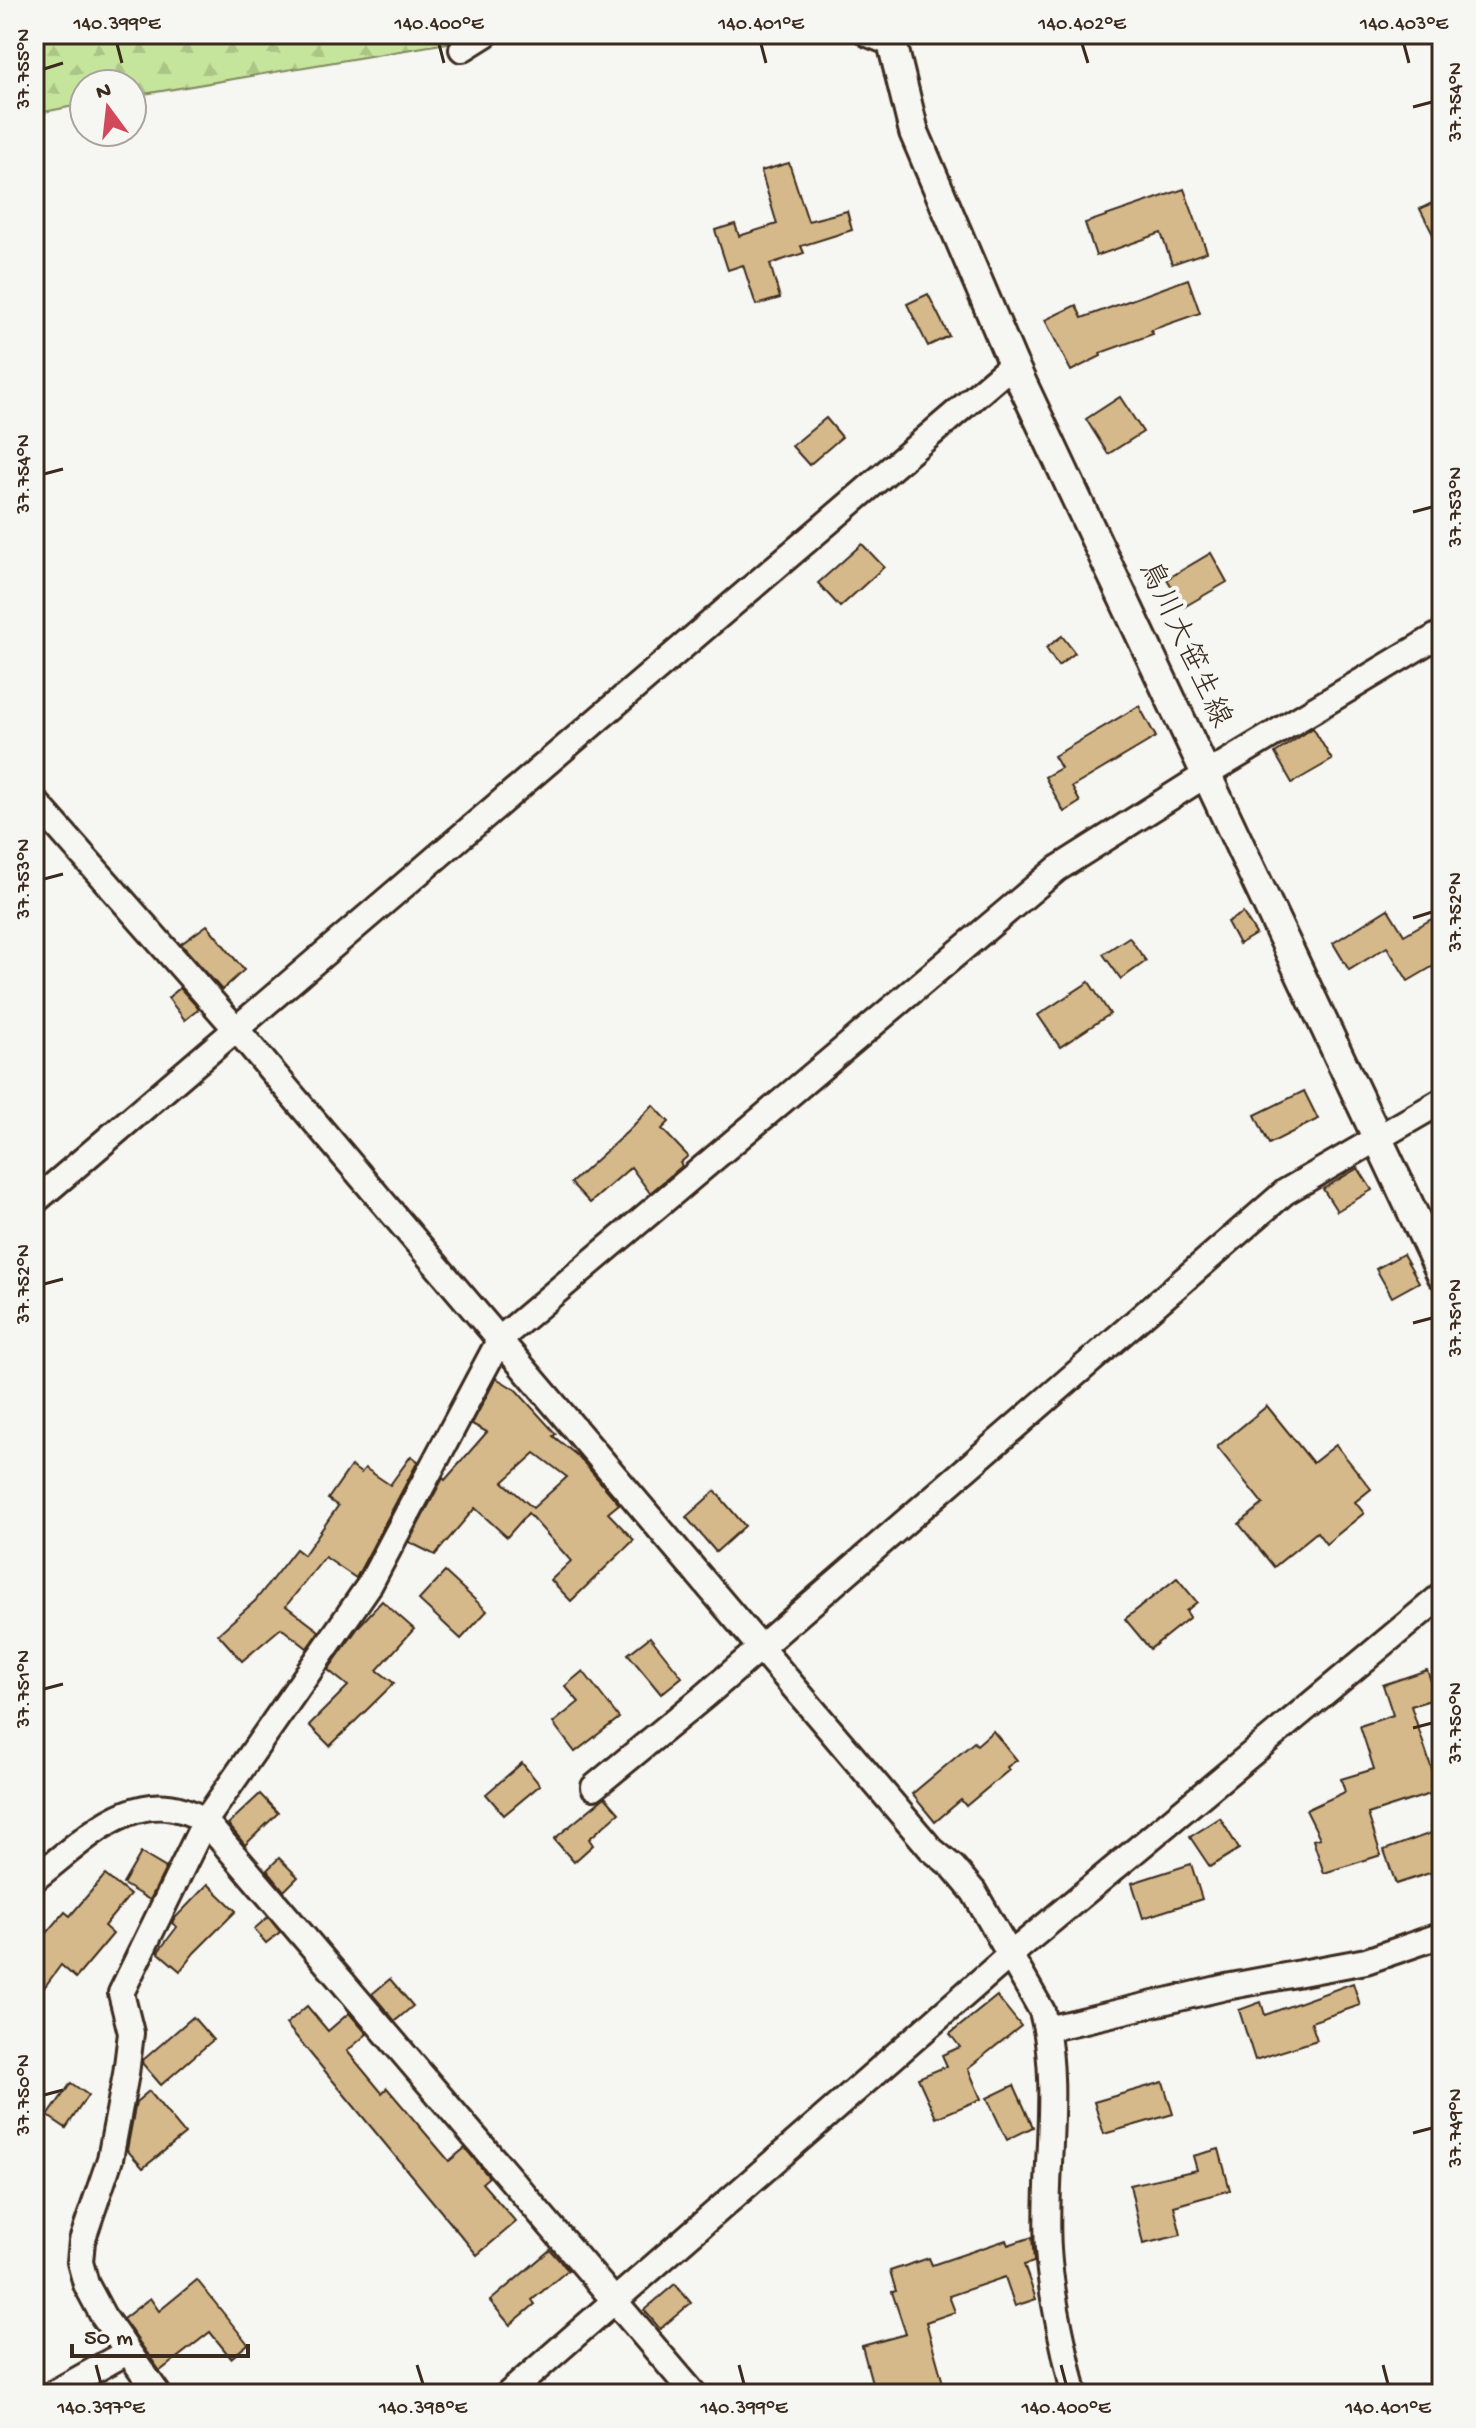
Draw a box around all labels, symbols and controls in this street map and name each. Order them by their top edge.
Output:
text: 140.399°E [72,14,162,37]
text: 140.400°E [394,14,485,37]
text: 140.401°E [717,14,805,37]
text: 140.402°E [1037,14,1127,37]
text: 140.403°E [1359,14,1449,37]
text: 37.755°N [14,29,37,110]
text: 37.754°N [1446,62,1469,143]
north arrow [68,68,148,148]
text: N [94,78,114,107]
text: 37.754°N [14,434,37,515]
text: 37.753°N [1446,467,1469,548]
street label: 鳥川大笹生線 [1129,555,1239,734]
text: 37.753°N [14,839,37,920]
text: 37.752°N [1446,872,1469,953]
text: 37.752°N [14,1244,37,1325]
text: 37.751°N [1446,1279,1469,1358]
text: 37.751°N [14,1650,37,1729]
text: 37.750°N [1446,1682,1469,1765]
text: 37.750°N [14,2054,37,2137]
text: 37.749°N [1446,2088,1469,2169]
scale bar [72,2308,248,2358]
text: 50 m [84,2325,133,2354]
text: 140.397°E [56,2398,146,2421]
text: 140.398°E [378,2398,469,2421]
text: 140.399°E [699,2398,789,2421]
text: 140.400°E [1021,2398,1112,2421]
text: 140.401°E [1344,2398,1432,2421]

